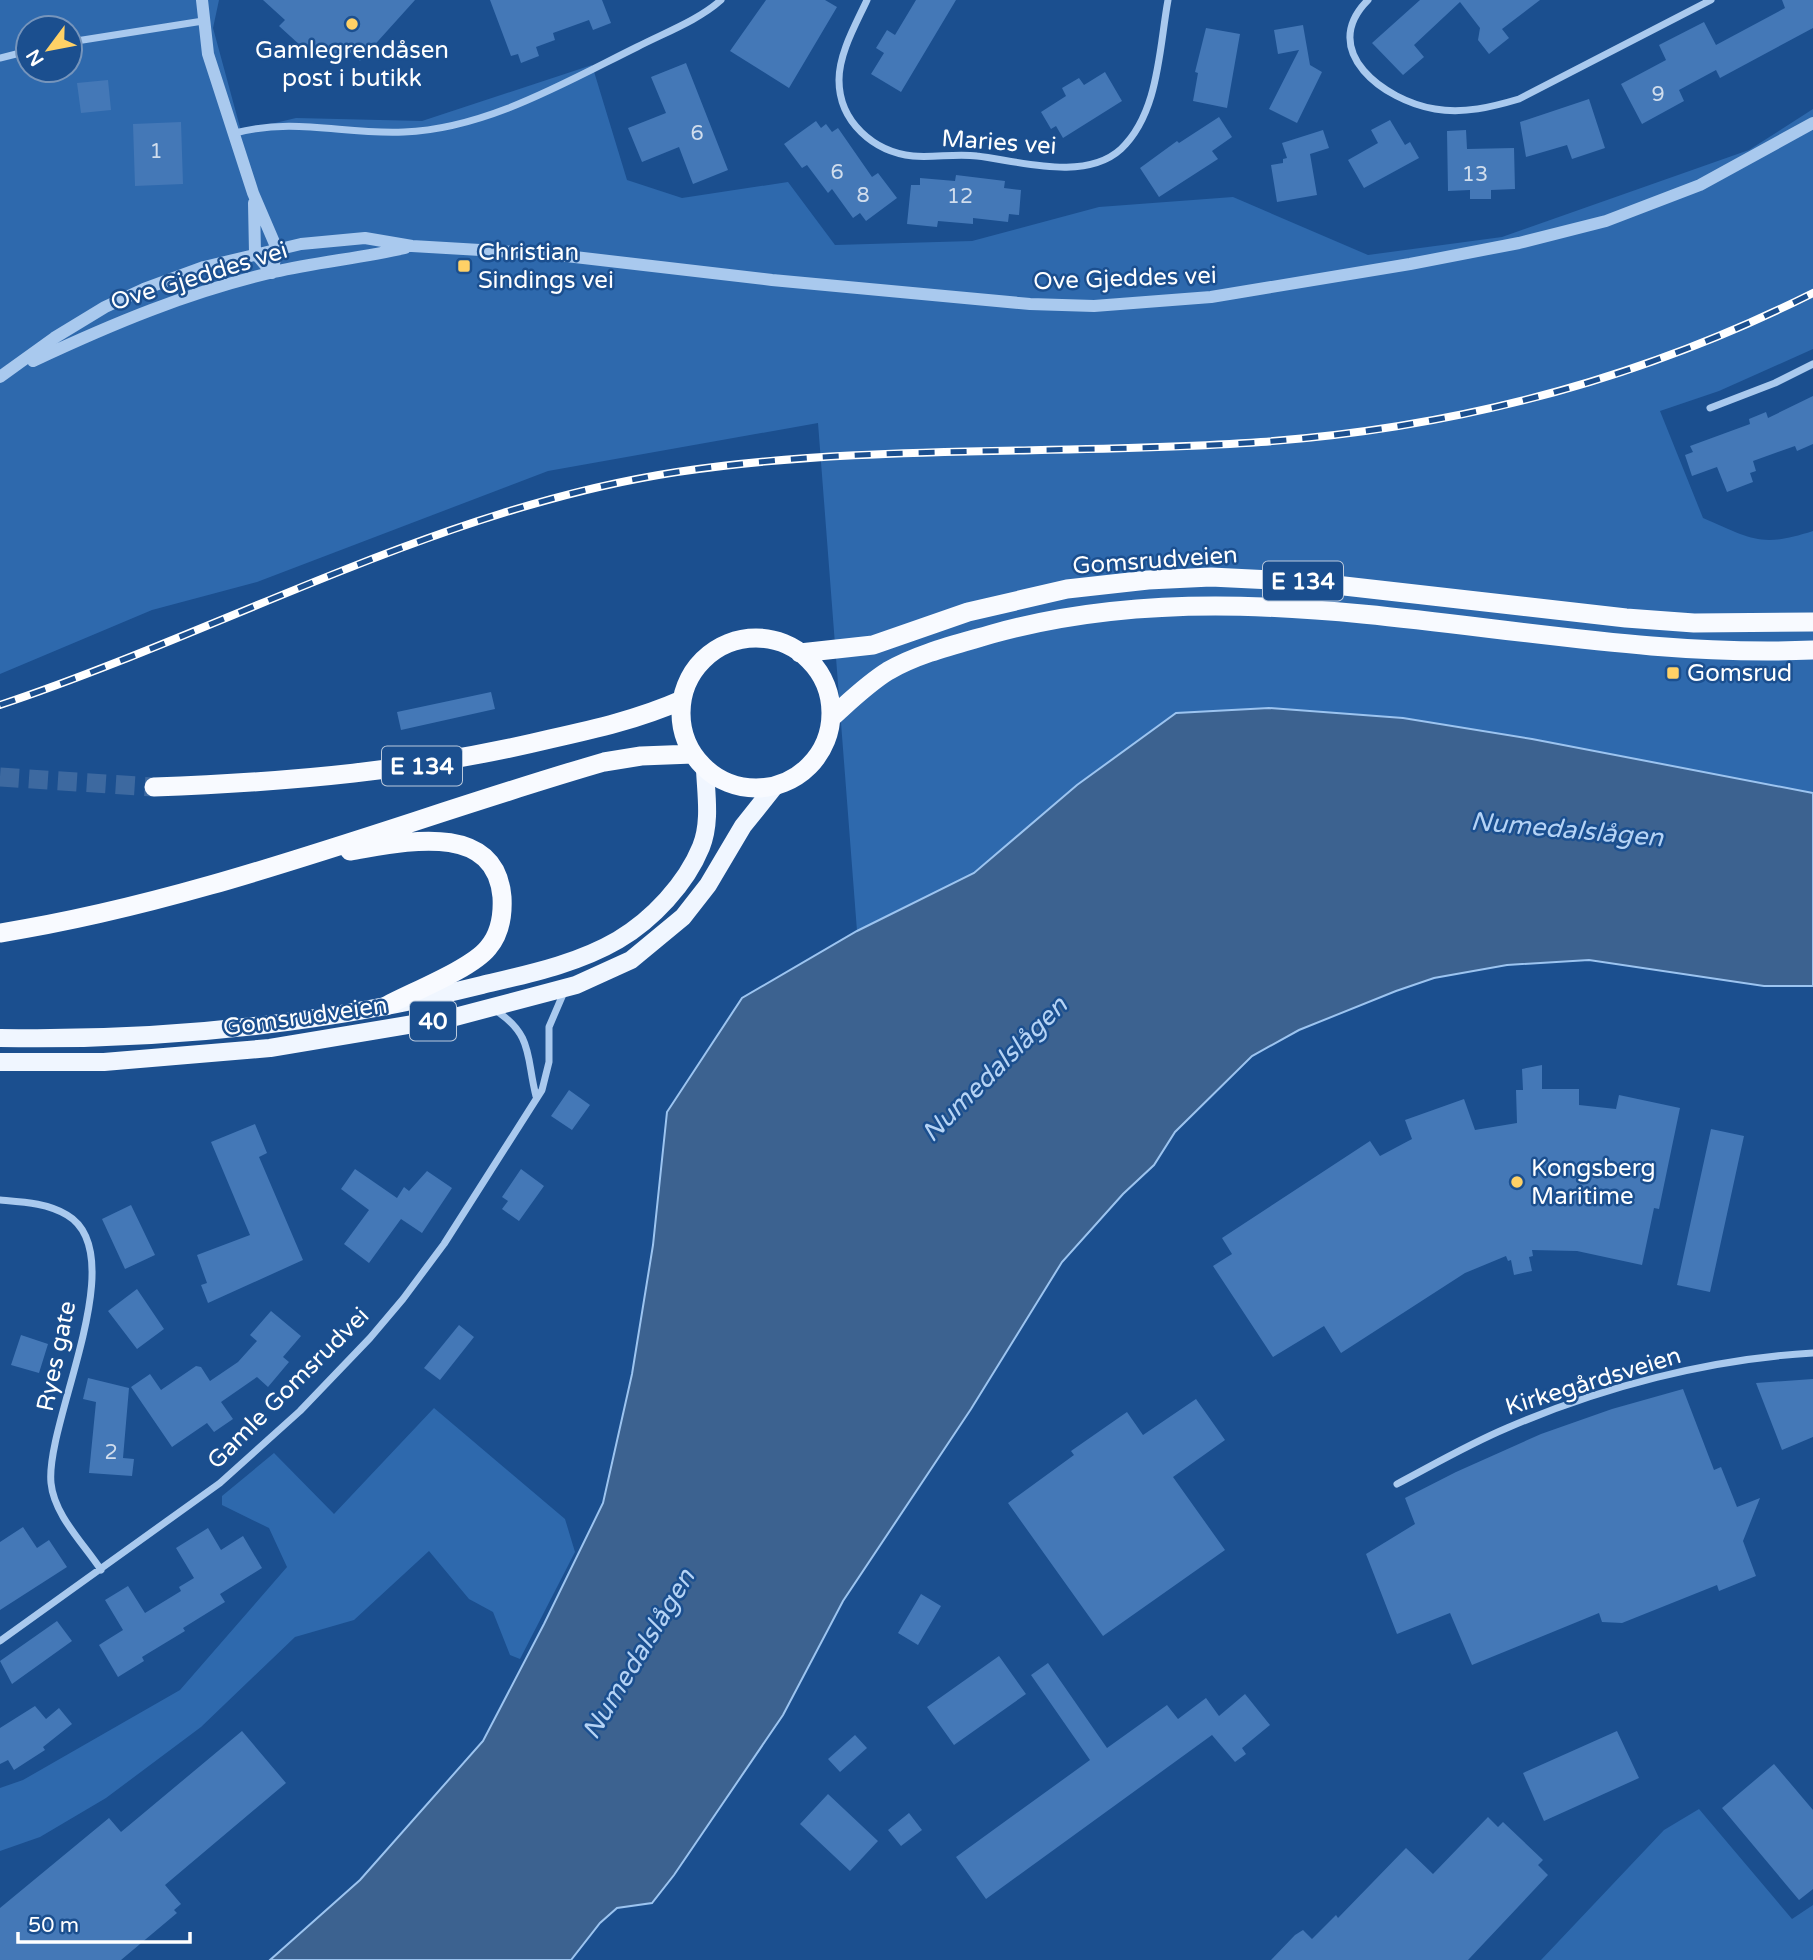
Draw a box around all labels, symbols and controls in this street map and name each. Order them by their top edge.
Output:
north arrow [14,14,84,84]
marker: Gamlegrendåsen post i butikk [344,16,360,32]
place label: Gamlegrendåsen post i butikk [255,36,449,93]
text: N [22,45,49,70]
house number: 9 [1651,82,1665,107]
house number: 6 [690,121,704,146]
street label: Maries vei [940,124,1057,161]
house number: 1 [149,139,163,164]
house number: 6 [830,160,844,185]
house number: 13 [1462,162,1488,187]
house number: 8 [856,183,870,208]
house number: 12 [947,184,973,209]
street label: Ove Gjeddes vei [107,236,291,317]
place label: Christian Sindings vei [478,238,614,295]
marker: Christian Sindings vei [456,258,472,274]
street label: Ove Gjeddes vei [1033,261,1217,296]
street label: Gomsrudveien [1071,540,1239,581]
road number: E 134 [1263,562,1343,600]
place label: Gomsrud [1687,659,1792,688]
marker: Gomsrud [1665,665,1681,681]
road number: E 134 [382,746,462,786]
water label: Numedalslågen [1469,806,1666,853]
water label: Numedalslågen [915,989,1074,1149]
street label: Gomsrudveien [221,991,389,1042]
road number: 40 [410,1002,456,1040]
place label: Kongsberg Maritime [1531,1154,1656,1211]
marker: Kongsberg Maritime [1509,1174,1525,1190]
street label: Ryes gate [31,1298,82,1414]
street label: Gamle Gomsrudvei [201,1301,375,1475]
street label: Kirkegårdsveien [1502,1341,1684,1422]
house number: 2 [104,1440,118,1465]
water label: Numedalslågen [575,1563,702,1745]
scale bar [18,1900,189,1944]
text: 50 m [28,1913,79,1938]

